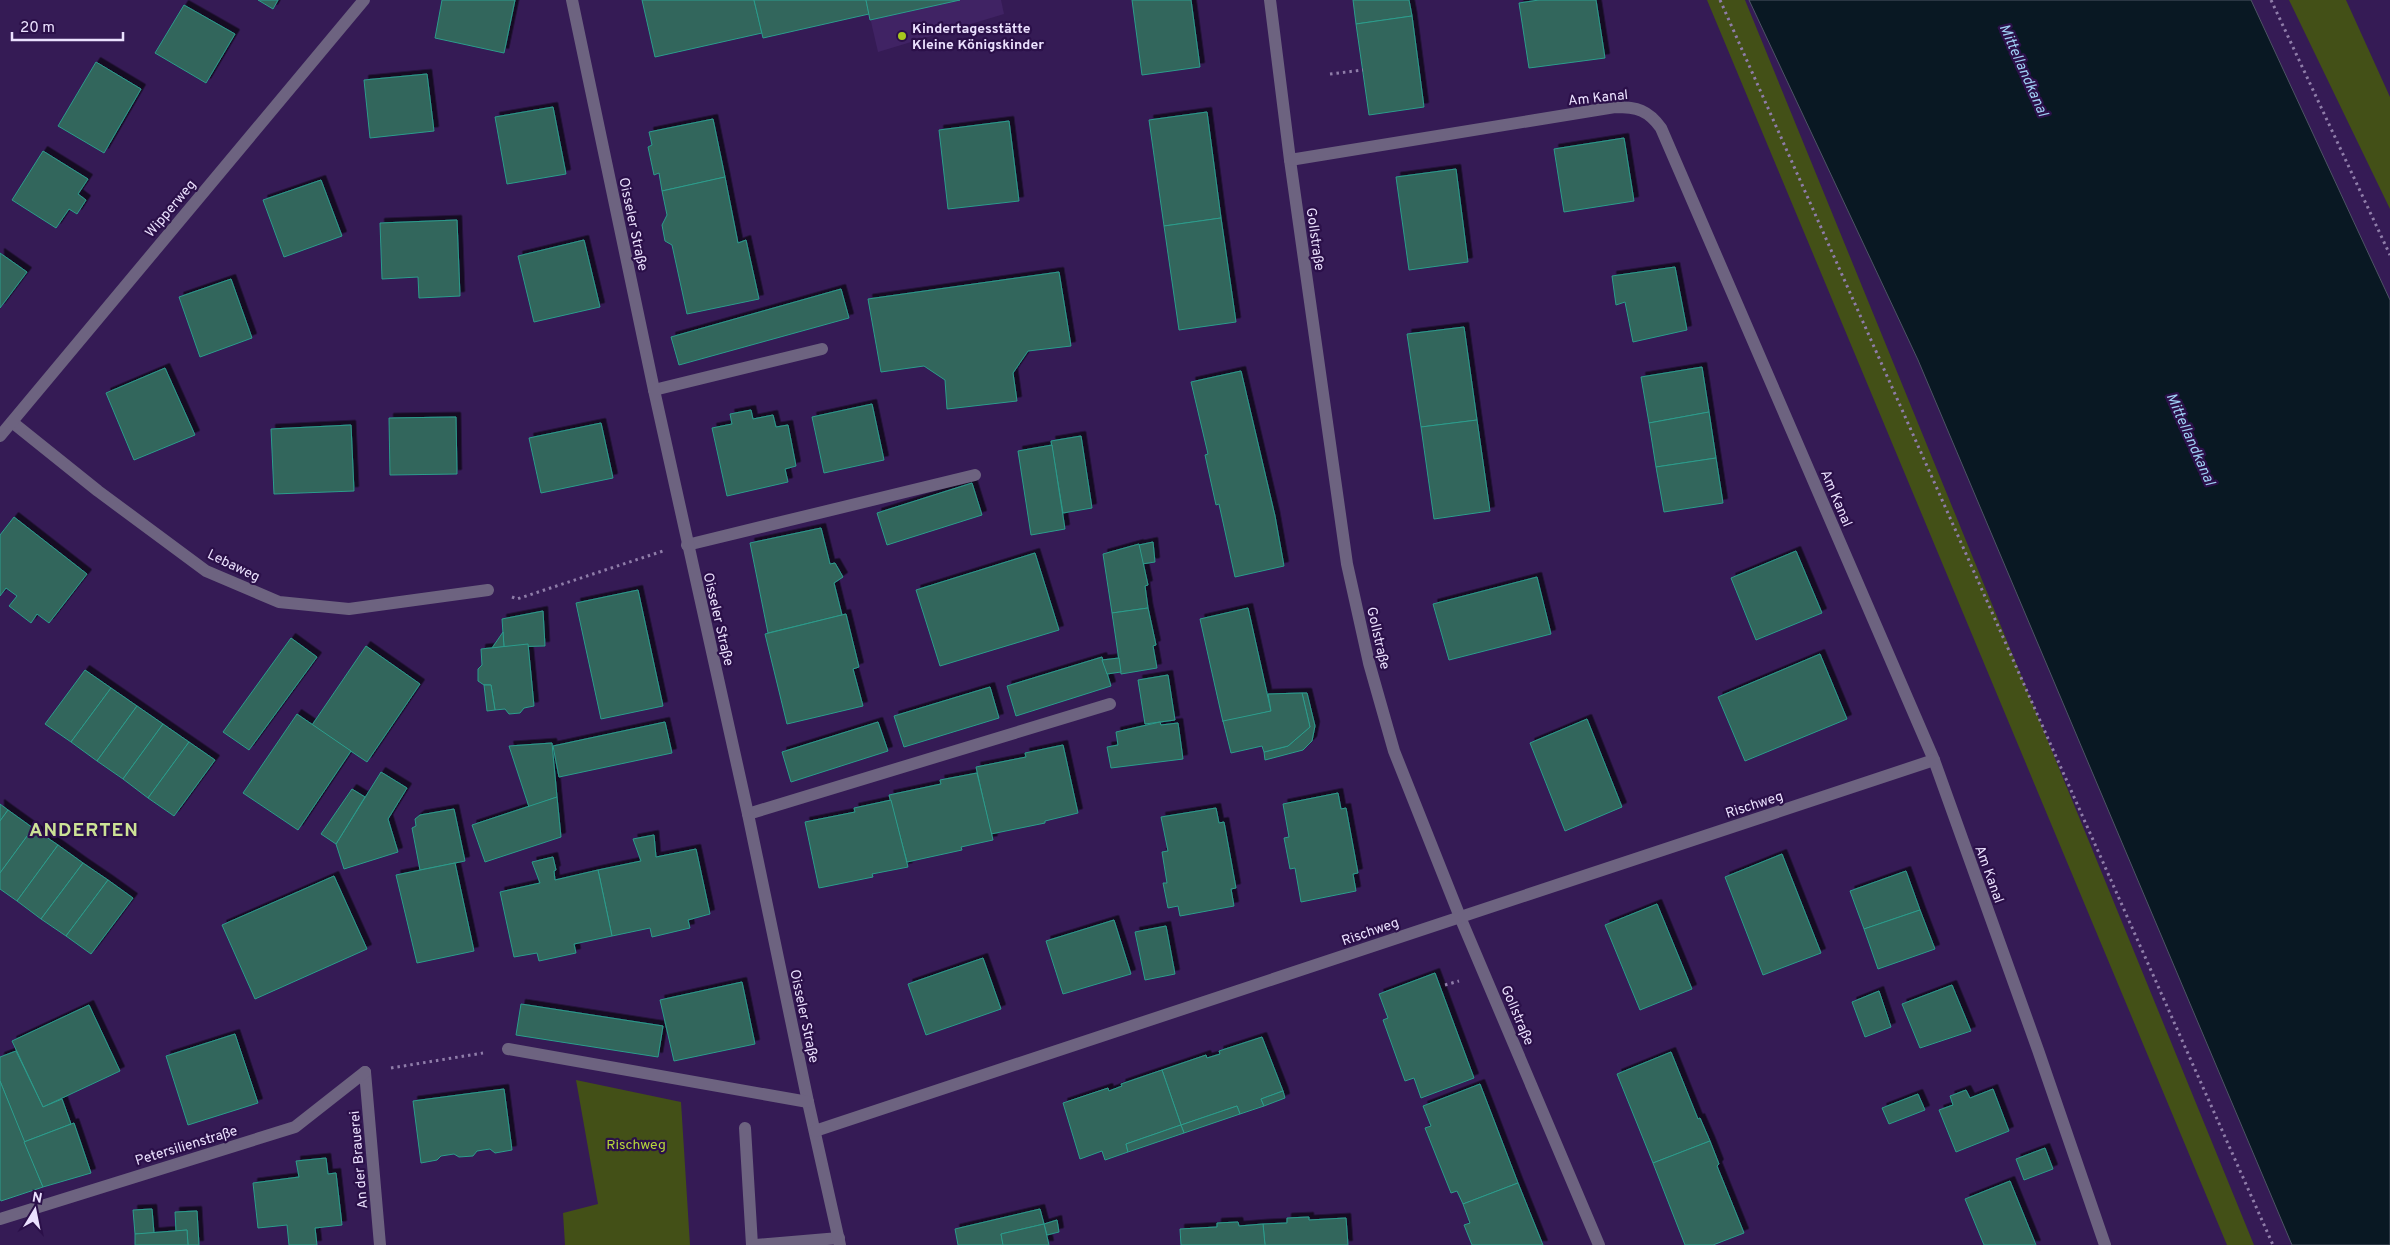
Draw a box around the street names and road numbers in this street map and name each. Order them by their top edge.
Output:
street label: Am Kanal [1567,87,1629,110]
street label: Oisseler Straße [614,176,651,273]
street label: Wipperweg [142,177,200,241]
street label: Gollstraße [1302,206,1327,272]
street label: Am Kanal [1816,468,1855,530]
street label: Lebaweg [204,546,262,586]
street label: Oisseler Straße [699,571,737,668]
street label: Gollstraße [1362,605,1393,671]
street label: Rischweg [1724,788,1785,823]
street label: Am Kanal [1970,843,2007,906]
street label: Rischweg [1340,915,1401,950]
street label: Oisseler Straße [785,968,822,1065]
street label: Gollstraße [1496,983,1537,1048]
street label: An der Brauerei [347,1110,372,1210]
street label: Petersilienstraße [133,1123,240,1170]

